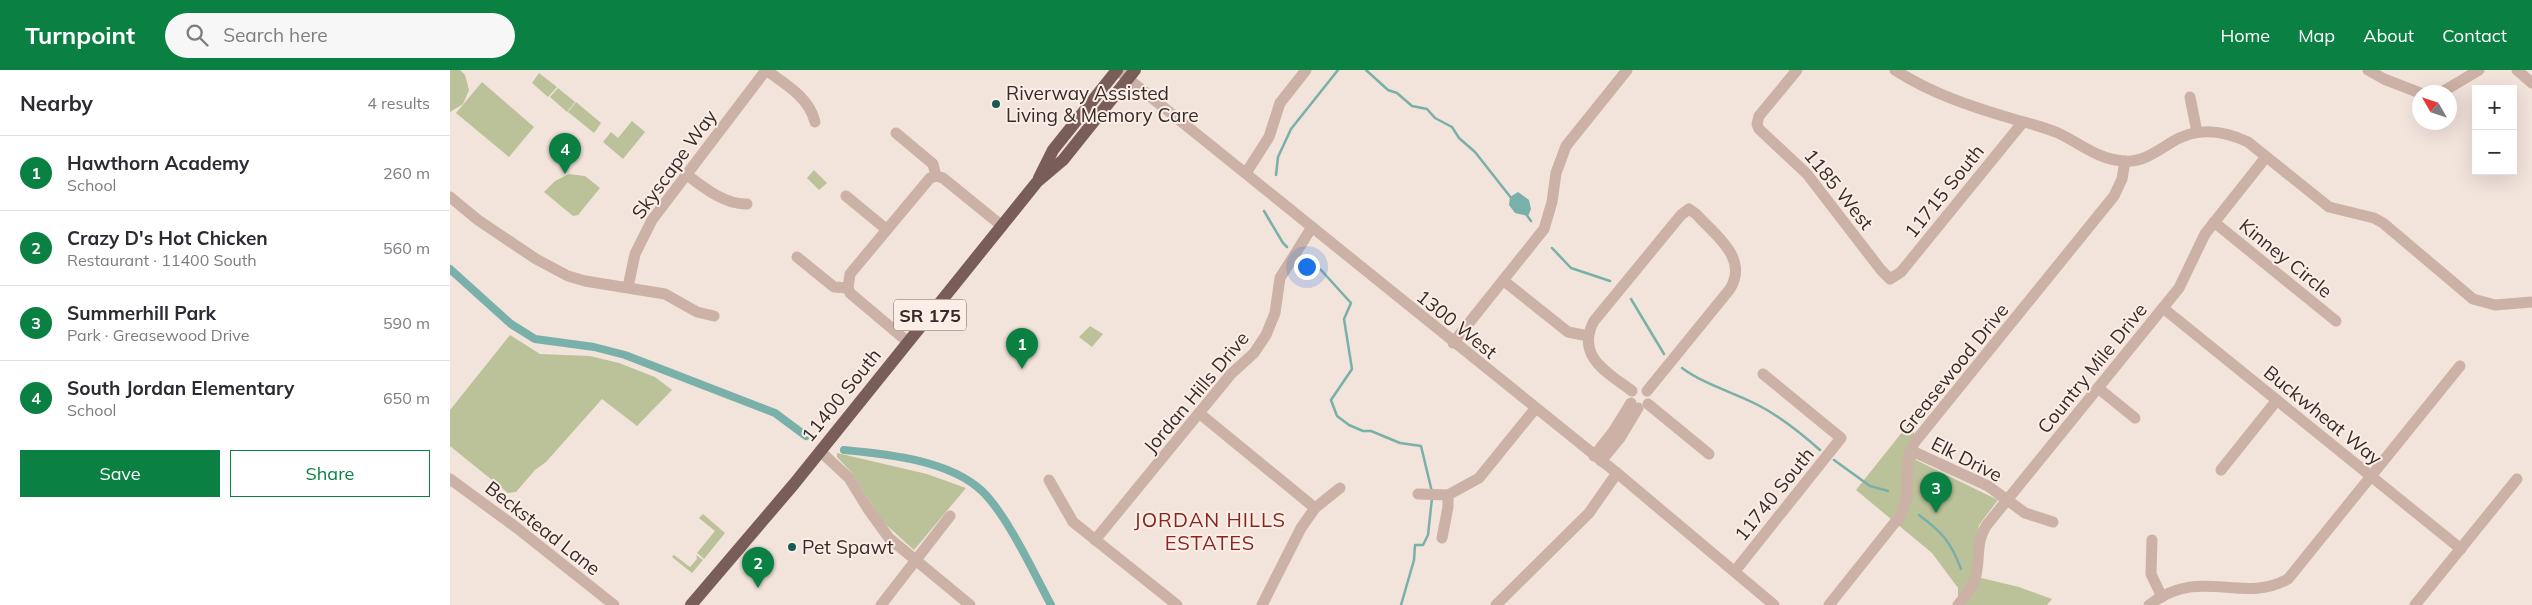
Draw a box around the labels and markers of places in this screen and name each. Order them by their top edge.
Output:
place label: Riverway Assisted Living & Memory Care [1006,81,1199,127]
marker: Riverway Assisted Living & Memory Care [990,98,1002,110]
pin: 4 [549,133,581,174]
pin: 1 [1006,328,1038,369]
pin: 3 [1920,472,1952,513]
place label: Pet Spawt [802,535,894,559]
marker: Pet Spawt [786,541,798,553]
pin: 2 [742,547,774,588]

